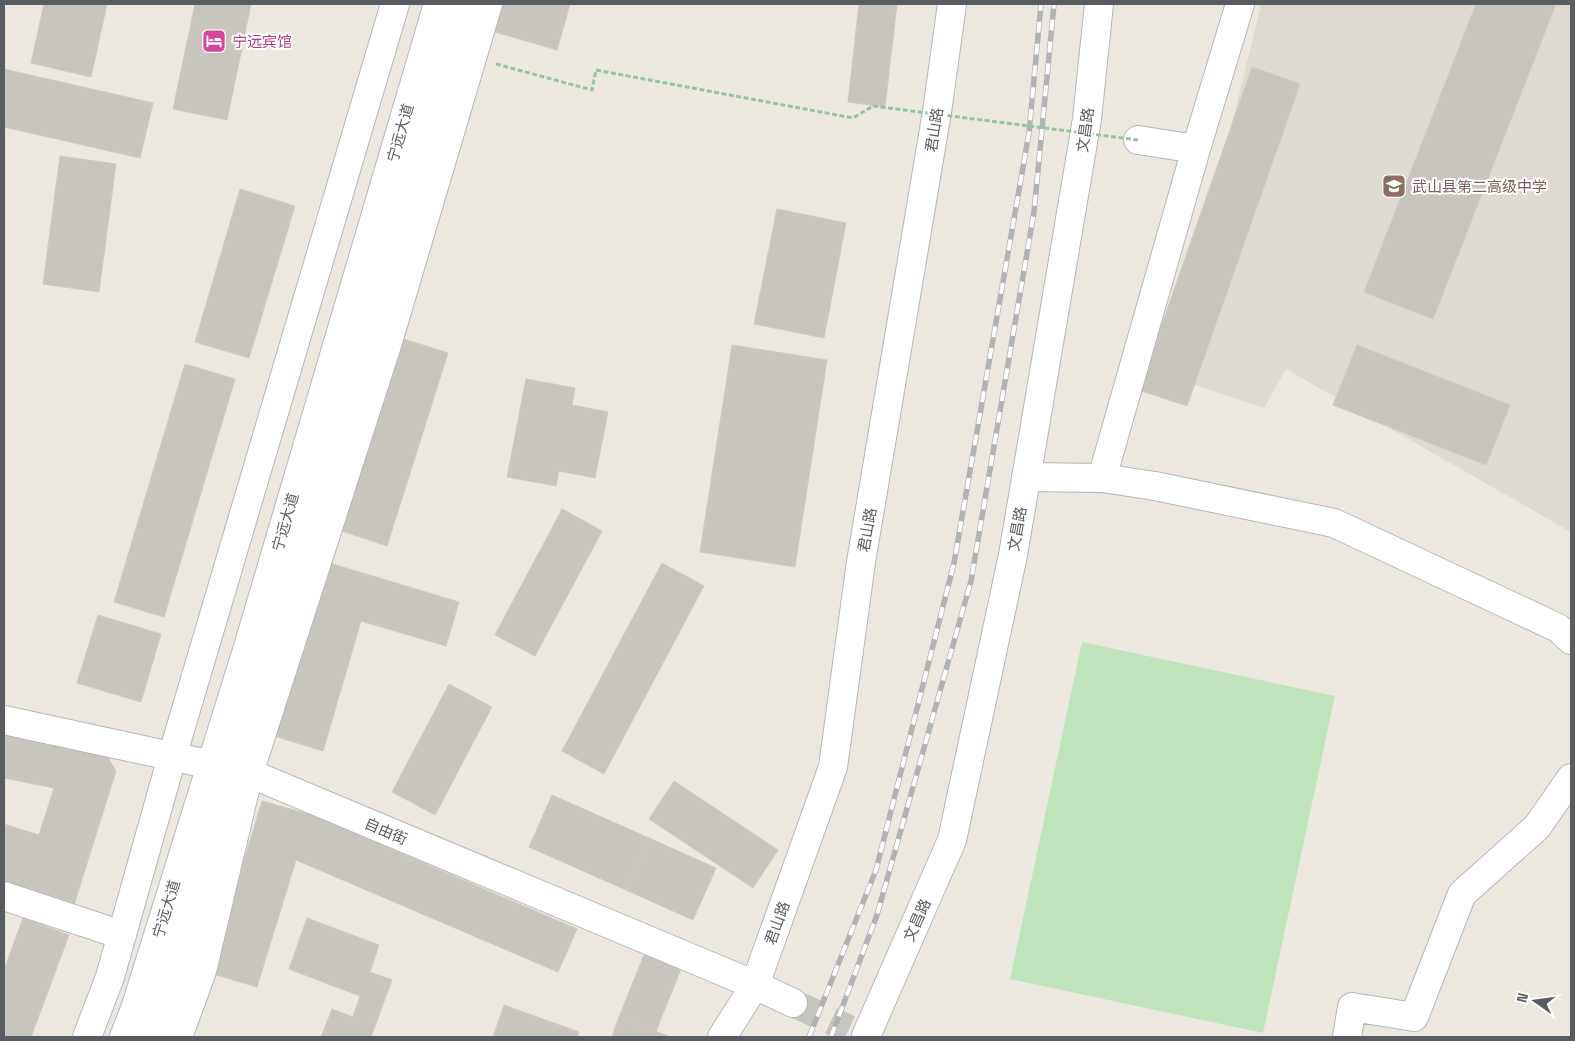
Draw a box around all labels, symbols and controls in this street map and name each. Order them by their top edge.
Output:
hotel icon: 宁远宾馆 [201,28,227,54]
place label: 宁远宾馆 [232,32,292,51]
street label: 宁远大道 [383,102,417,164]
street label: 君山路 [921,106,947,154]
street label: 文昌路 [1072,106,1098,154]
school or university icon: 武山县第二高级中学 [1381,173,1407,199]
place label: 武山县第二高级中学 [1412,177,1547,196]
street label: 宁远大道 [268,491,302,553]
street label: 文昌路 [1004,505,1030,553]
street label: 君山路 [854,506,880,554]
street label: 自由街 [362,813,410,849]
street label: 宁远大道 [148,878,184,940]
street label: 文昌路 [899,896,935,944]
street label: 君山路 [760,899,794,947]
north arrow [1510,976,1560,1026]
text: N [1513,991,1532,1005]

